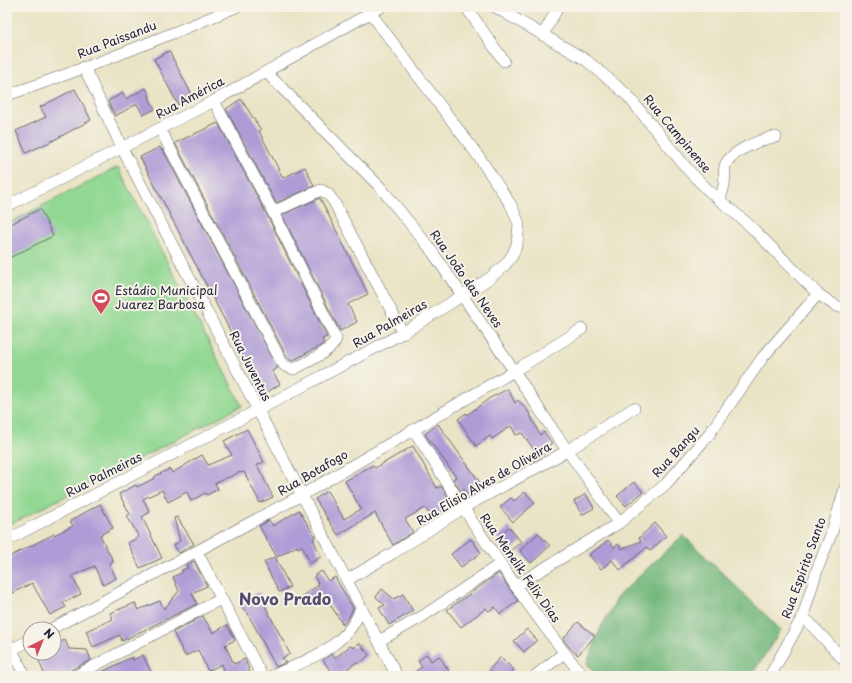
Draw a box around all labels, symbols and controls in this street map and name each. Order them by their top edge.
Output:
street label: Rua Paissandu [74,16,159,62]
street label: Rua América [152,71,227,123]
street label: Rua Campinense [640,90,716,177]
street label: Rua João das Neves [426,226,508,331]
place label: Estádio Municipal Juarez Barbosa [115,281,217,313]
sports icon: Estádio Municipal Juarez Barbosa [90,287,112,315]
street label: Rua Palmeiras [349,294,430,352]
street label: Rua Juventus [226,327,276,404]
street label: Rua Bangu [647,422,703,481]
street label: Rua Elisio Alves de Oliveira [413,437,555,529]
street label: Rua Botafogo [274,445,351,500]
street label: Rua Palmeiras [62,447,145,501]
street label: Rua Menelik Felix Dias [476,509,566,626]
street label: Rua Espírito Santo [776,514,830,621]
district label: Novo Prado [239,586,331,610]
north arrow [22,621,62,661]
text: N [40,624,58,643]

